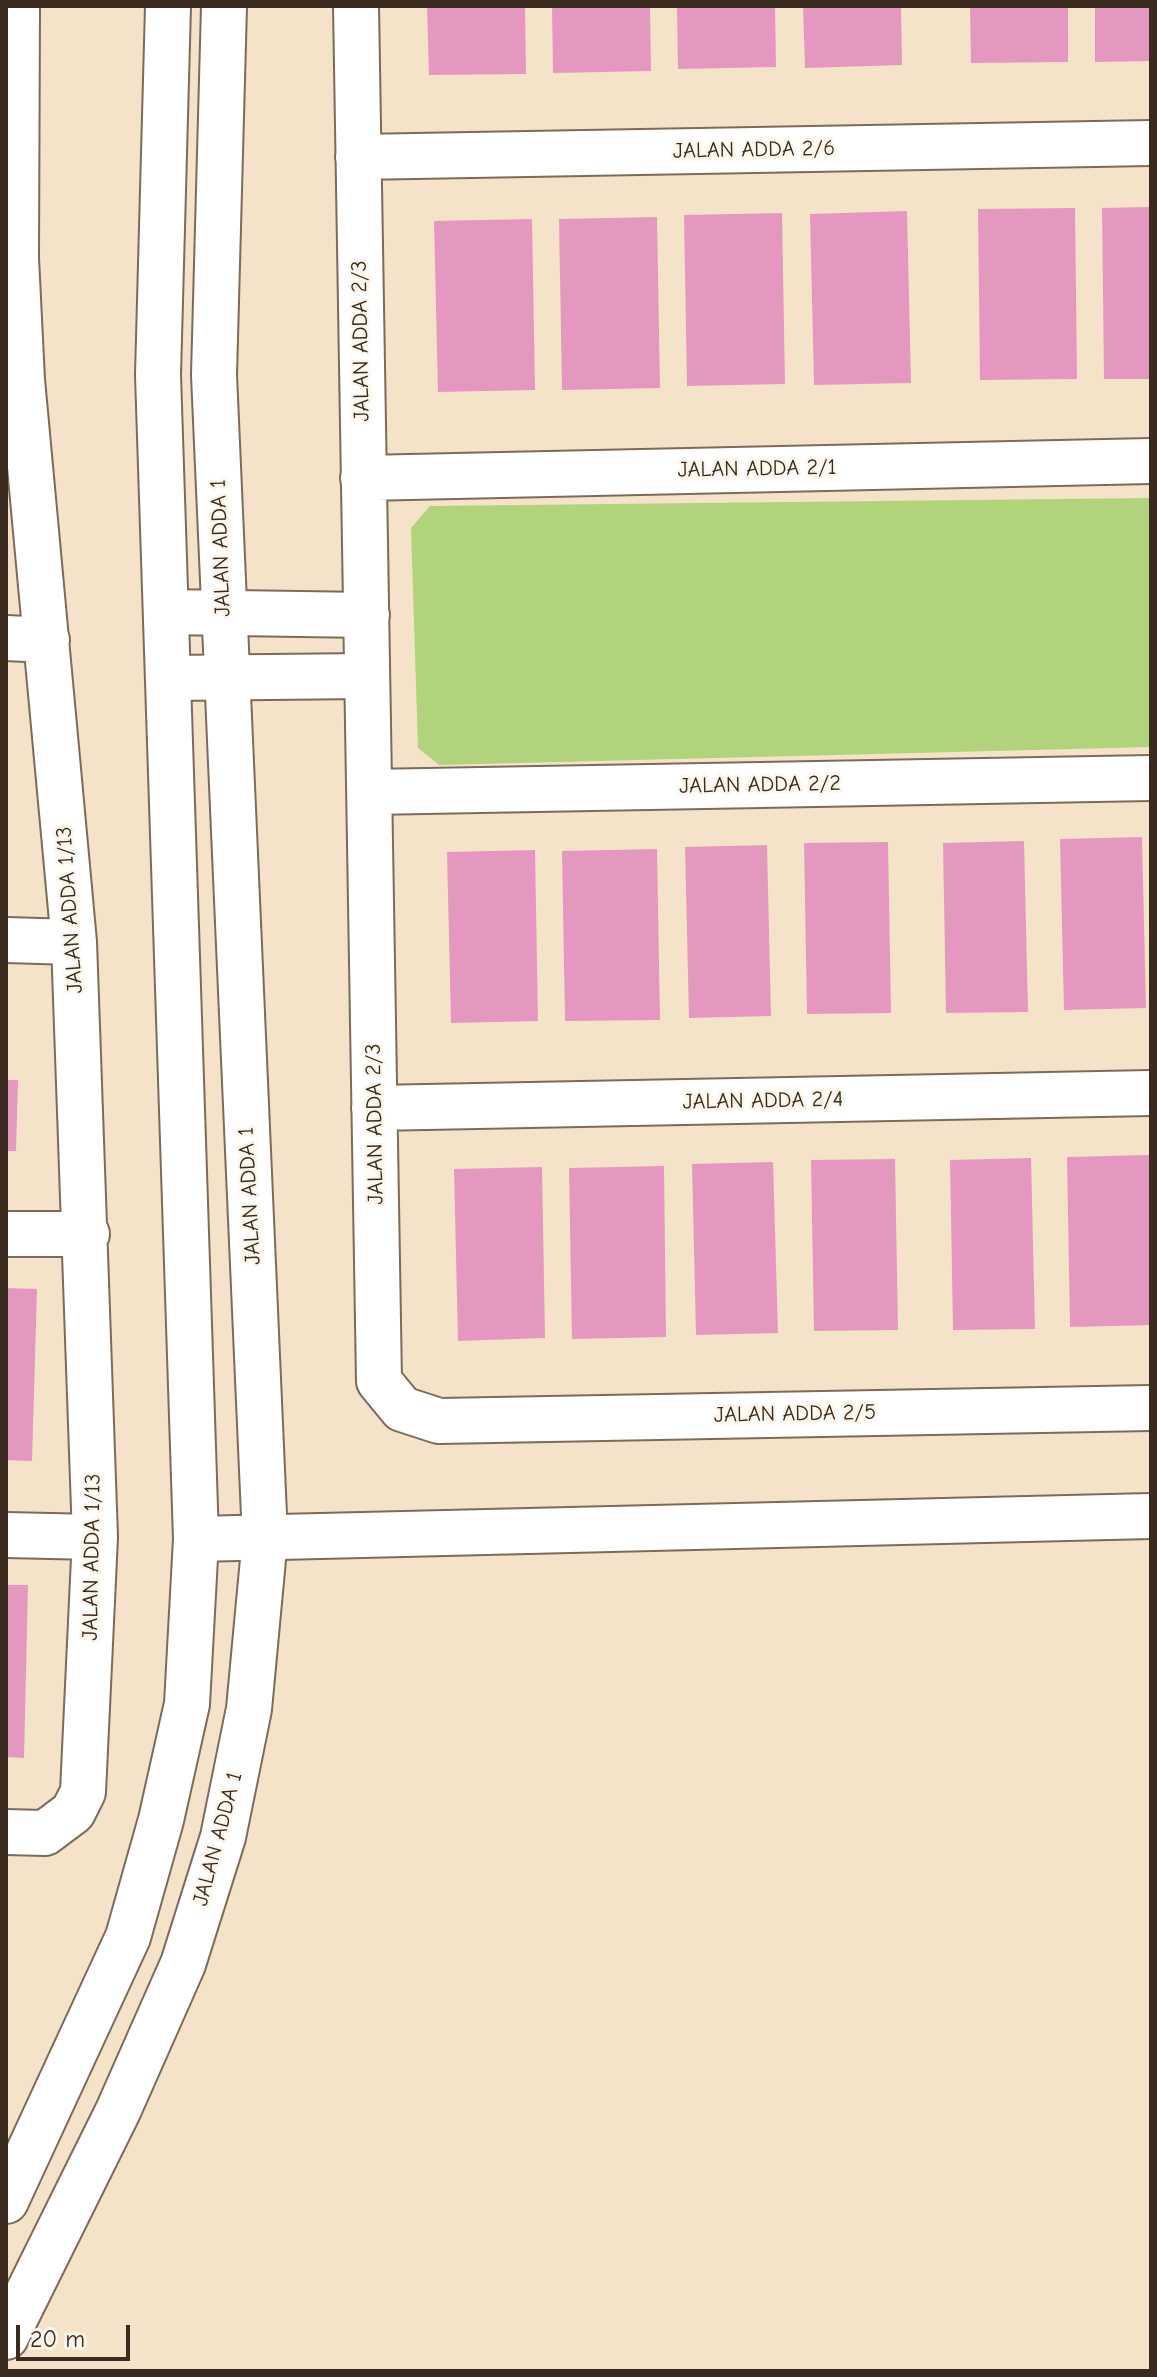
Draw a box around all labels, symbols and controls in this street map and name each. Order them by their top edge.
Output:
street label: JALAN ADDA 2/6 [673,135,835,165]
street label: JALAN ADDA 2/3 [346,260,376,422]
street label: JALAN ADDA 2/1 [677,454,837,484]
street label: JALAN ADDA 1 [205,479,237,617]
street label: JALAN ADDA 2/2 [679,770,841,800]
street label: JALAN ADDA 1/13 [51,826,89,994]
street label: JALAN ADDA 2/3 [360,1043,390,1205]
street label: JALAN ADDA 2/4 [682,1086,844,1116]
street label: JALAN ADDA 1 [233,1127,267,1265]
street label: JALAN ADDA 2/5 [714,1399,876,1429]
street label: JALAN ADDA 1/13 [77,1473,107,1641]
street label: JALAN ADDA 1 [187,1769,249,1909]
scale bar [20,2309,134,2359]
text: 20 m [30,2325,85,2353]

